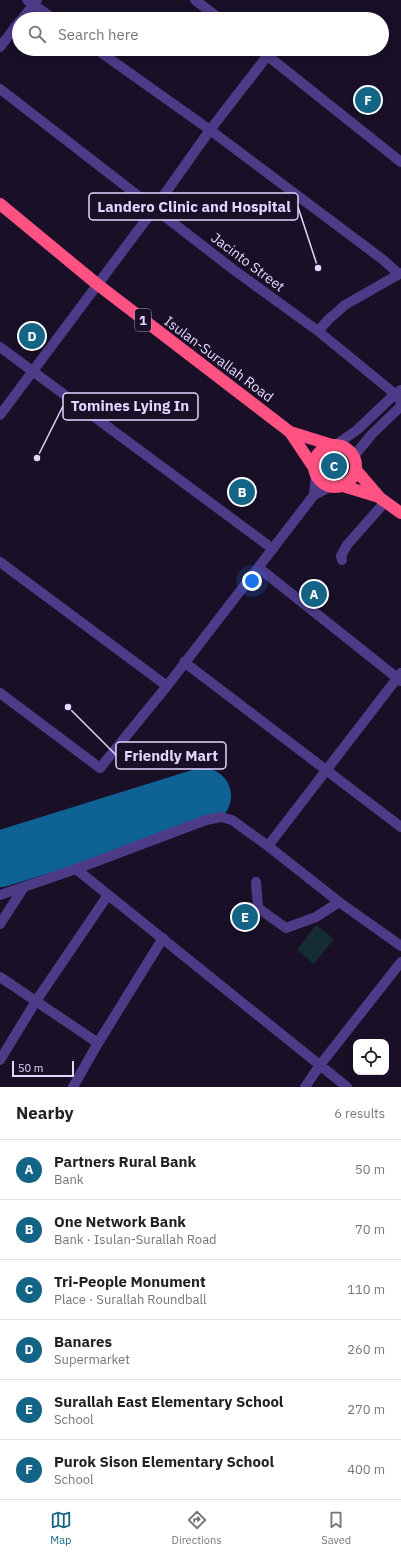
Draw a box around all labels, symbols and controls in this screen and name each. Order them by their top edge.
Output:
search box [12,12,389,56]
icon: search [26,23,48,45]
text: Search here [58,25,138,44]
pin: F [355,85,381,115]
callout: Landero Clinic and Hospital [89,193,298,220]
text: Landero Clinic and Hospital [97,197,291,216]
street label: Jacinto Street [208,228,288,296]
road number: 1 [135,309,151,331]
street label: Isulan-Surallah Road [161,312,277,406]
pin: D [19,321,45,351]
callout: Tomines Lying In [63,393,198,420]
text: Tomines Lying In [71,396,189,415]
pin: C [321,451,347,481]
pin: B [229,477,255,507]
your location [242,571,262,591]
pin: A [301,579,327,609]
callout: Friendly Mart [116,742,226,769]
text: Friendly Mart [124,746,218,765]
pin: E [232,902,258,932]
map controls [353,1039,389,1075]
button: locate [353,1039,389,1075]
scale bar [12,1059,74,1078]
text: 50 m [18,1061,43,1075]
text: Nearby [16,1102,74,1124]
text: 6 results [334,1105,385,1122]
text: Partners Rural Bank [54,1152,196,1171]
text: A [25,1161,33,1178]
text: 50 m [355,1161,385,1178]
text: Bank [54,1171,84,1188]
text: One Network Bank [54,1212,186,1231]
text: B [25,1221,33,1238]
text: 70 m [355,1221,385,1238]
text: Bank · Isulan-Surallah Road [54,1231,217,1248]
text: Tri-People Monument [54,1272,206,1291]
text: C [25,1281,33,1298]
text: 110 m [347,1281,385,1298]
text: Place · Surallah Roundball [54,1291,207,1308]
text: Banares [54,1332,112,1351]
text: D [24,1341,34,1358]
text: 260 m [347,1341,385,1358]
text: Supermarket [54,1351,130,1368]
text: Surallah East Elementary School [54,1392,283,1411]
text: E [25,1401,33,1418]
text: 270 m [347,1401,385,1418]
text: School [54,1411,94,1428]
text: Purok Sison Elementary School [54,1452,274,1471]
text: F [25,1461,33,1478]
text: 400 m [347,1461,385,1478]
text: School [54,1471,94,1488]
tab: Map [50,1509,72,1547]
tab: Directions [172,1509,222,1547]
tab: Saved [321,1509,351,1547]

